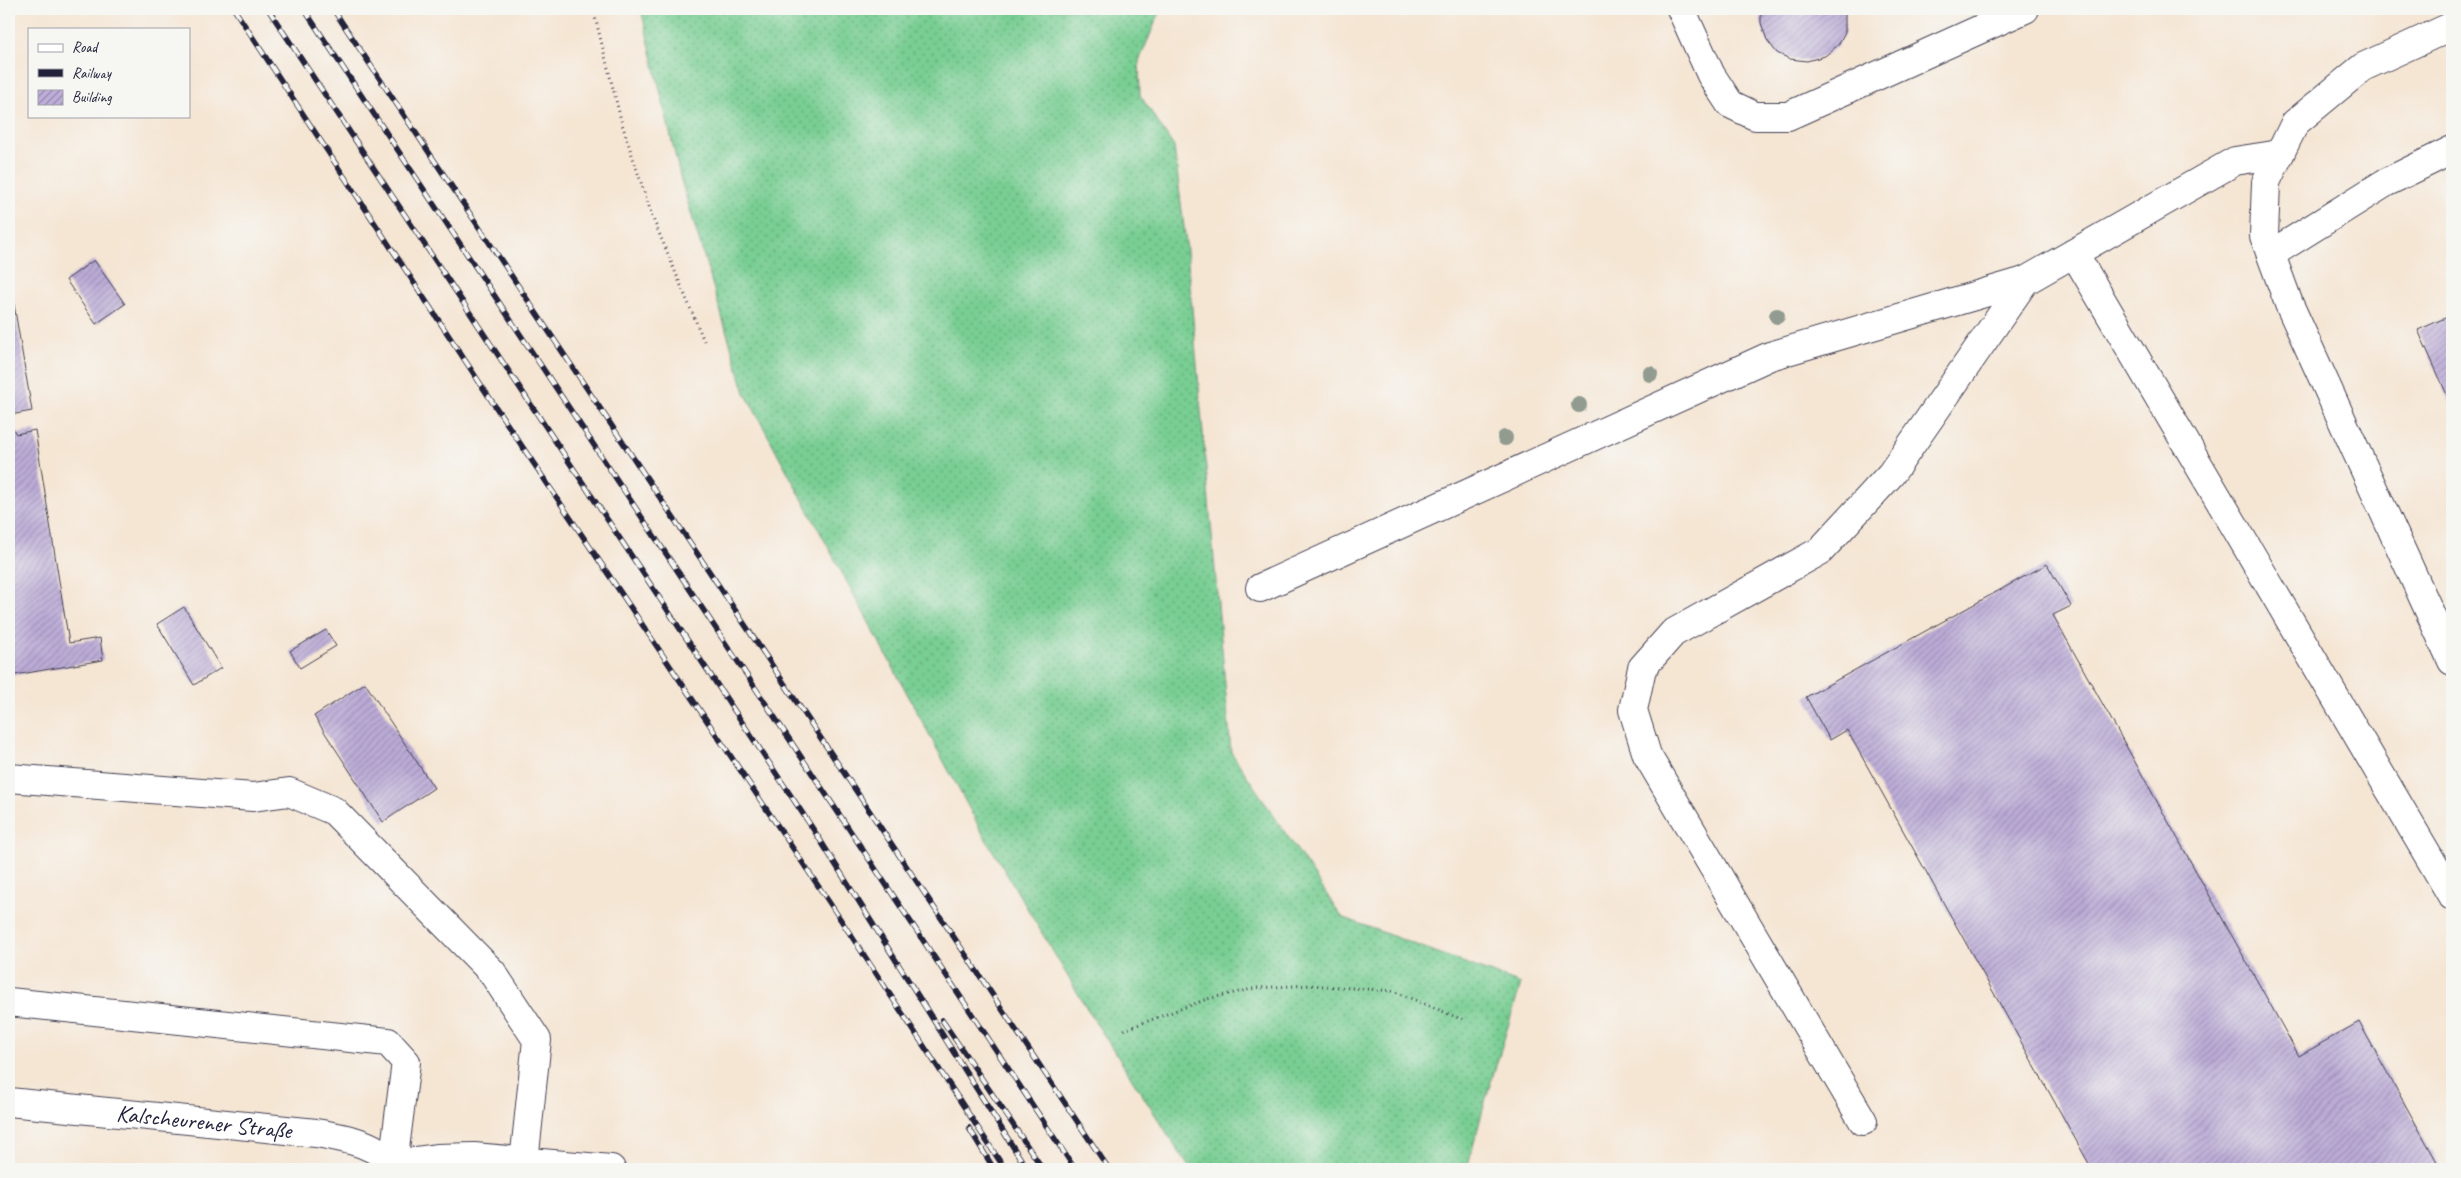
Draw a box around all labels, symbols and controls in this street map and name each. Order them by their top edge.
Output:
legend [28,28,190,118]
text: Road [72,38,99,57]
text: Railway [72,64,113,83]
text: Building [72,88,112,107]
street label: Kalscheurener Straße [115,1098,295,1146]

